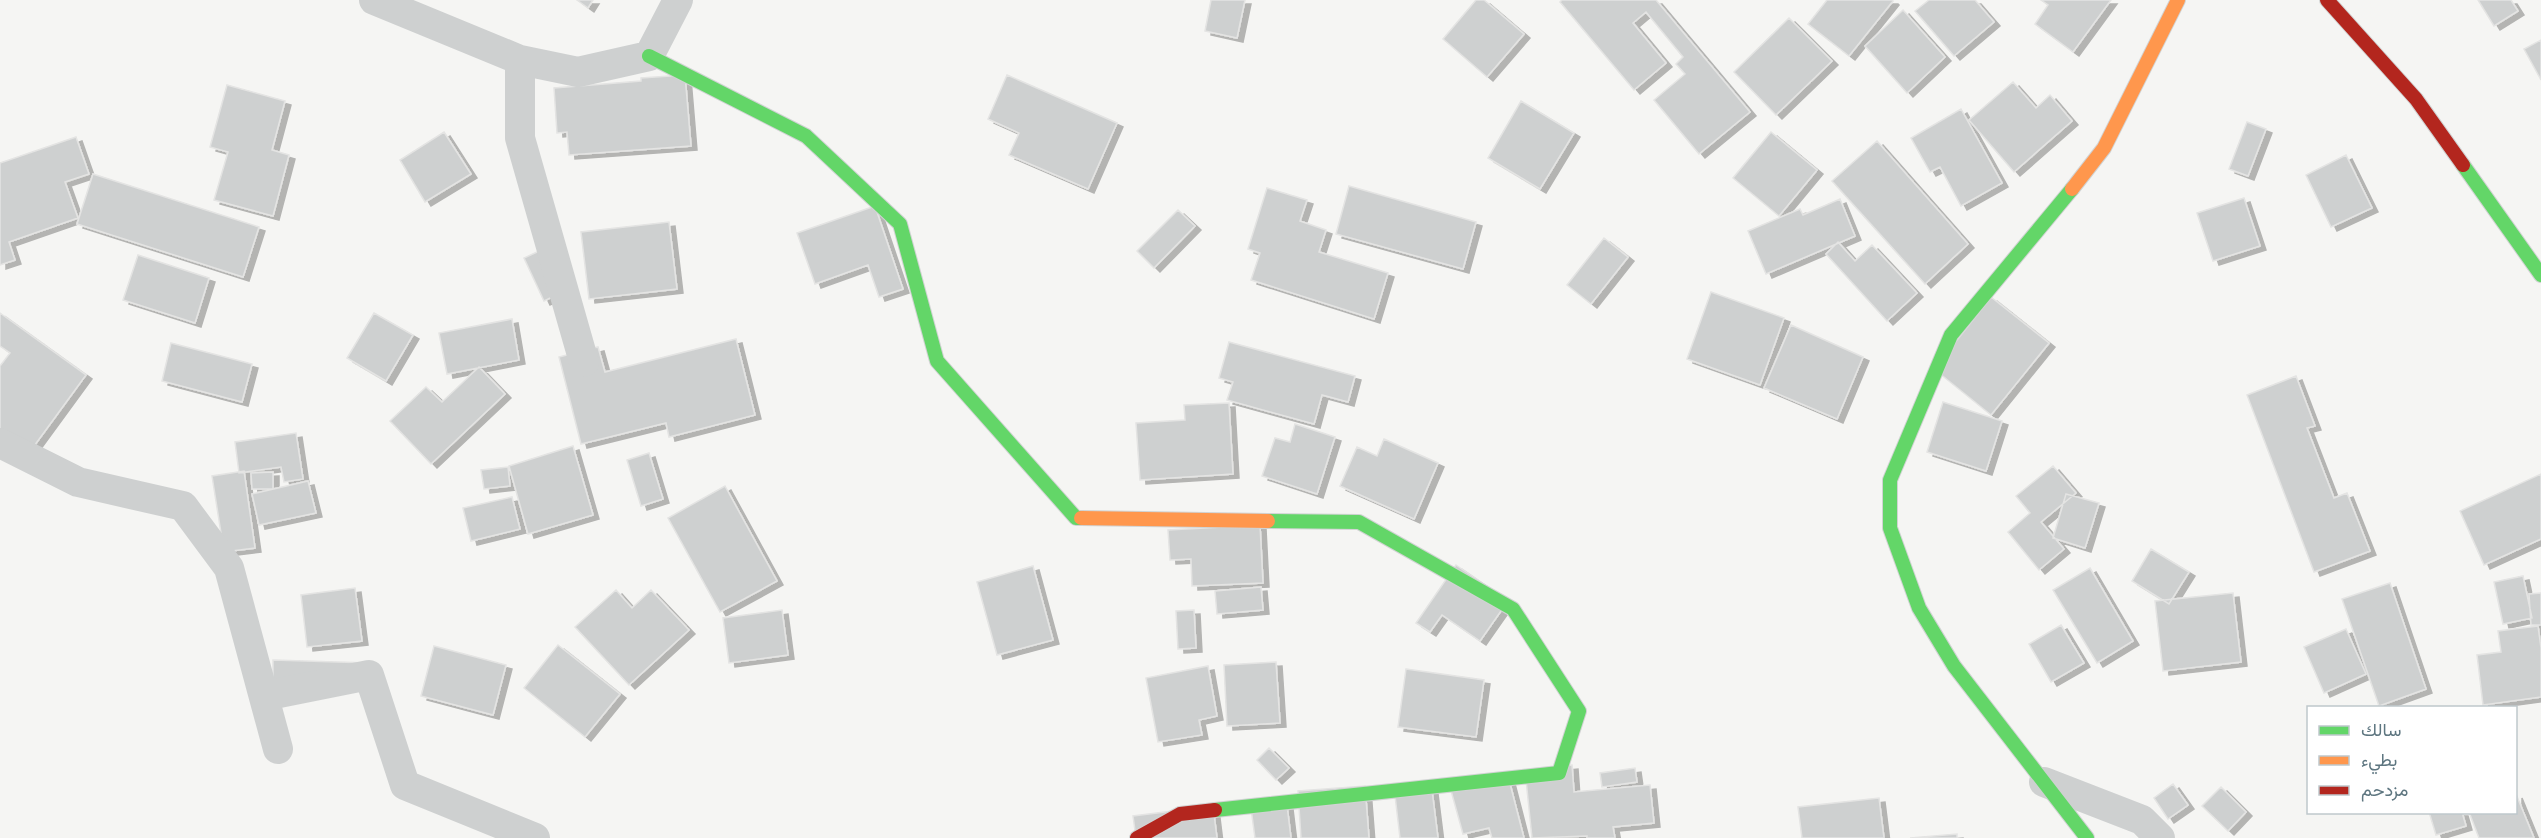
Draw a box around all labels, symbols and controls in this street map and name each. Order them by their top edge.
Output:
legend [2307,706,2517,814]
text: سالك [2361,718,2401,741]
text: بطيء [2361,748,2397,775]
text: مزدحم [2361,778,2408,802]

